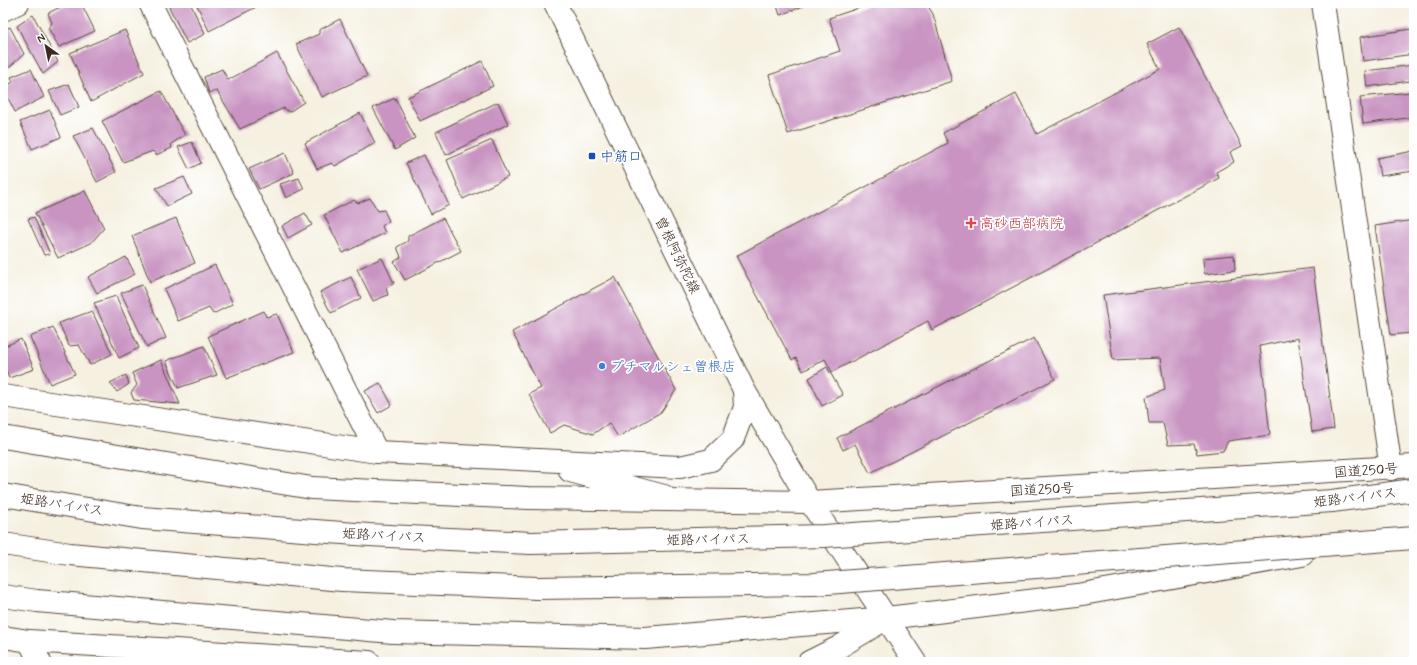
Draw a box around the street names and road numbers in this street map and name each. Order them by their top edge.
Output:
street label: 曽根阿弥陀線 [651,214,704,297]
street label: 国道250号 [1333,460,1399,482]
street label: 国道250号 [1009,479,1075,501]
street label: 姫路バイパス [1312,484,1398,512]
street label: 姫路バイパス [19,490,105,520]
street label: 姫路バイパス [990,511,1074,535]
street label: 姫路バイパス [342,525,426,547]
street label: 姫路バイパス [666,530,750,550]

